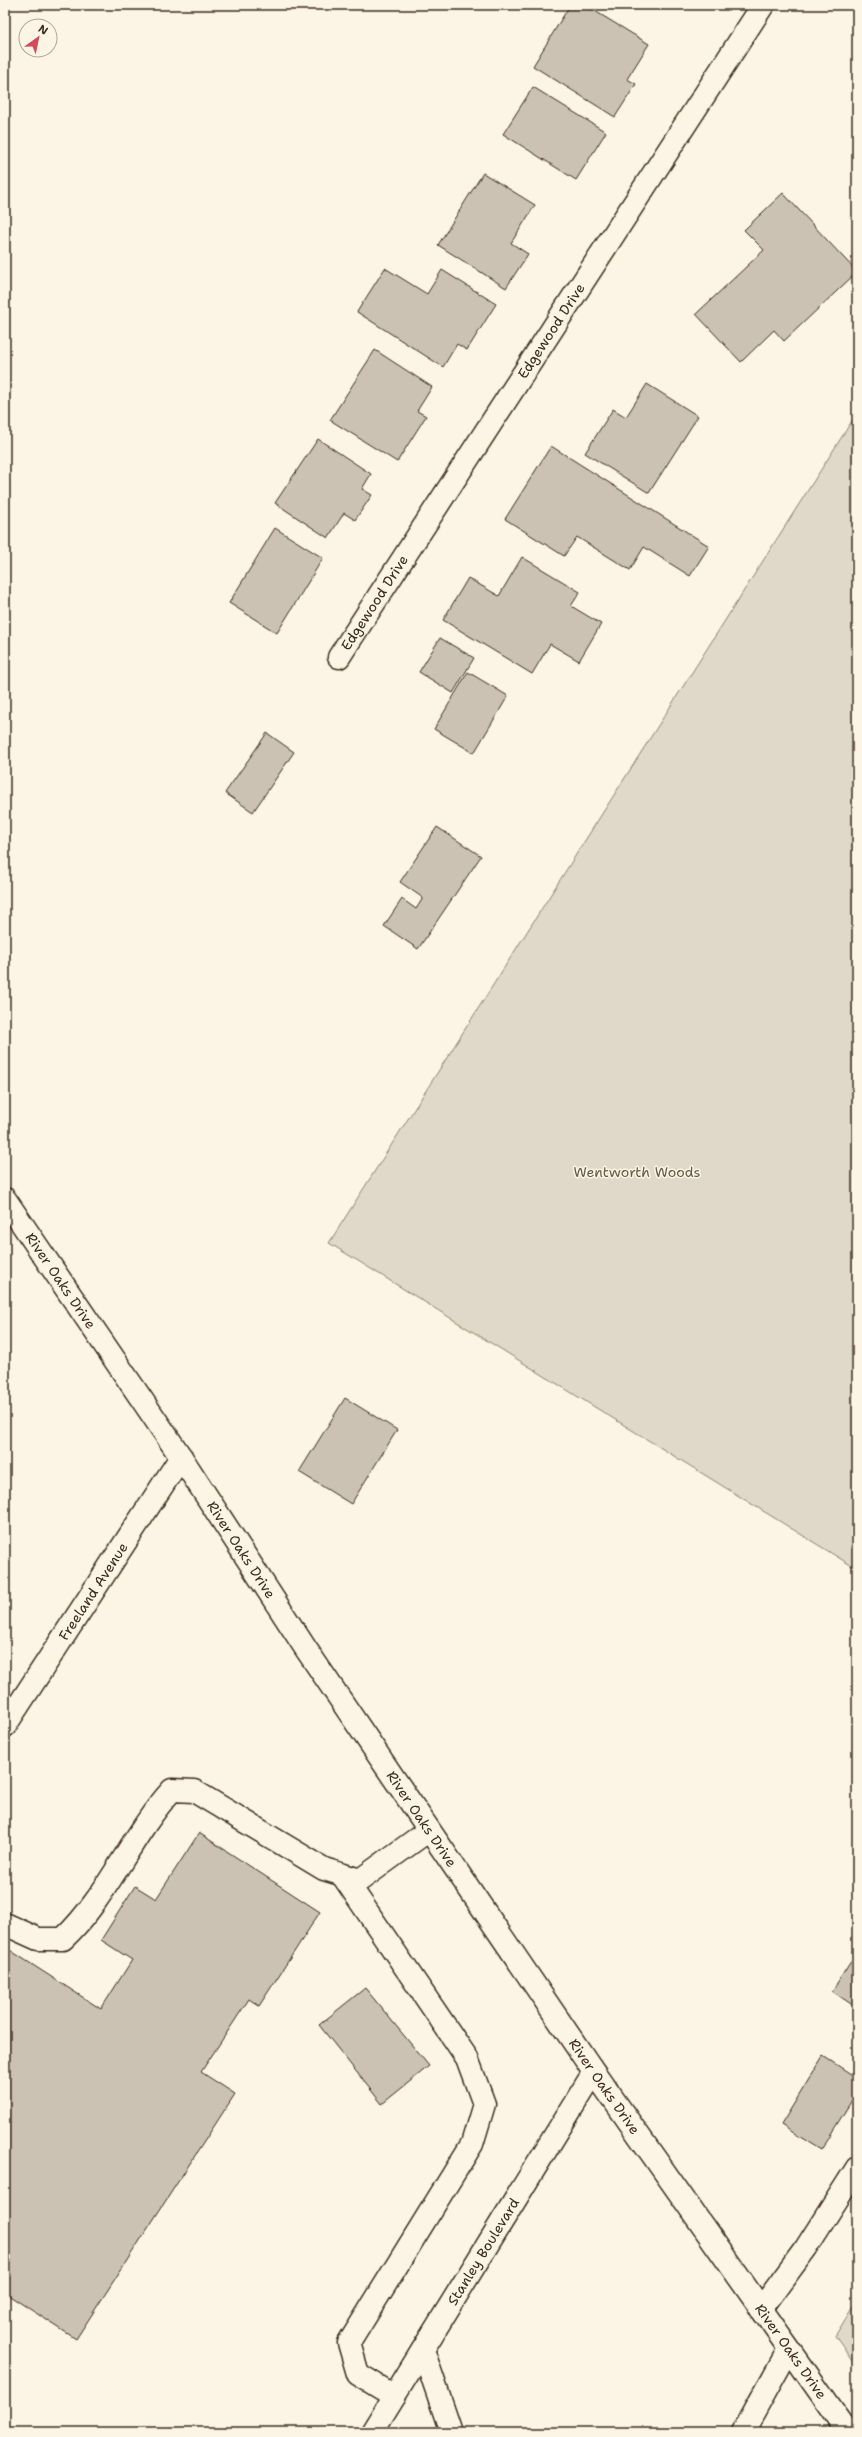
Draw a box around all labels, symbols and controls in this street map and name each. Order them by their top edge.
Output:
north arrow [18,18,58,58]
text: N [35,21,51,39]
street label: Edgewood Drive [513,280,589,382]
street label: Edgewood Drive [337,551,412,654]
park label: Wentworth Woods [574,1163,700,1181]
street label: River Oaks Drive [22,1229,100,1332]
street label: River Oaks Drive [203,1498,280,1602]
street label: Freeland Avenue [55,1539,132,1644]
street label: River Oaks Drive [383,1767,461,1871]
street label: River Oaks Drive [565,2035,644,2138]
street label: Stanley Boulevard [443,2194,523,2309]
street label: River Oaks Drive [751,2300,831,2403]

